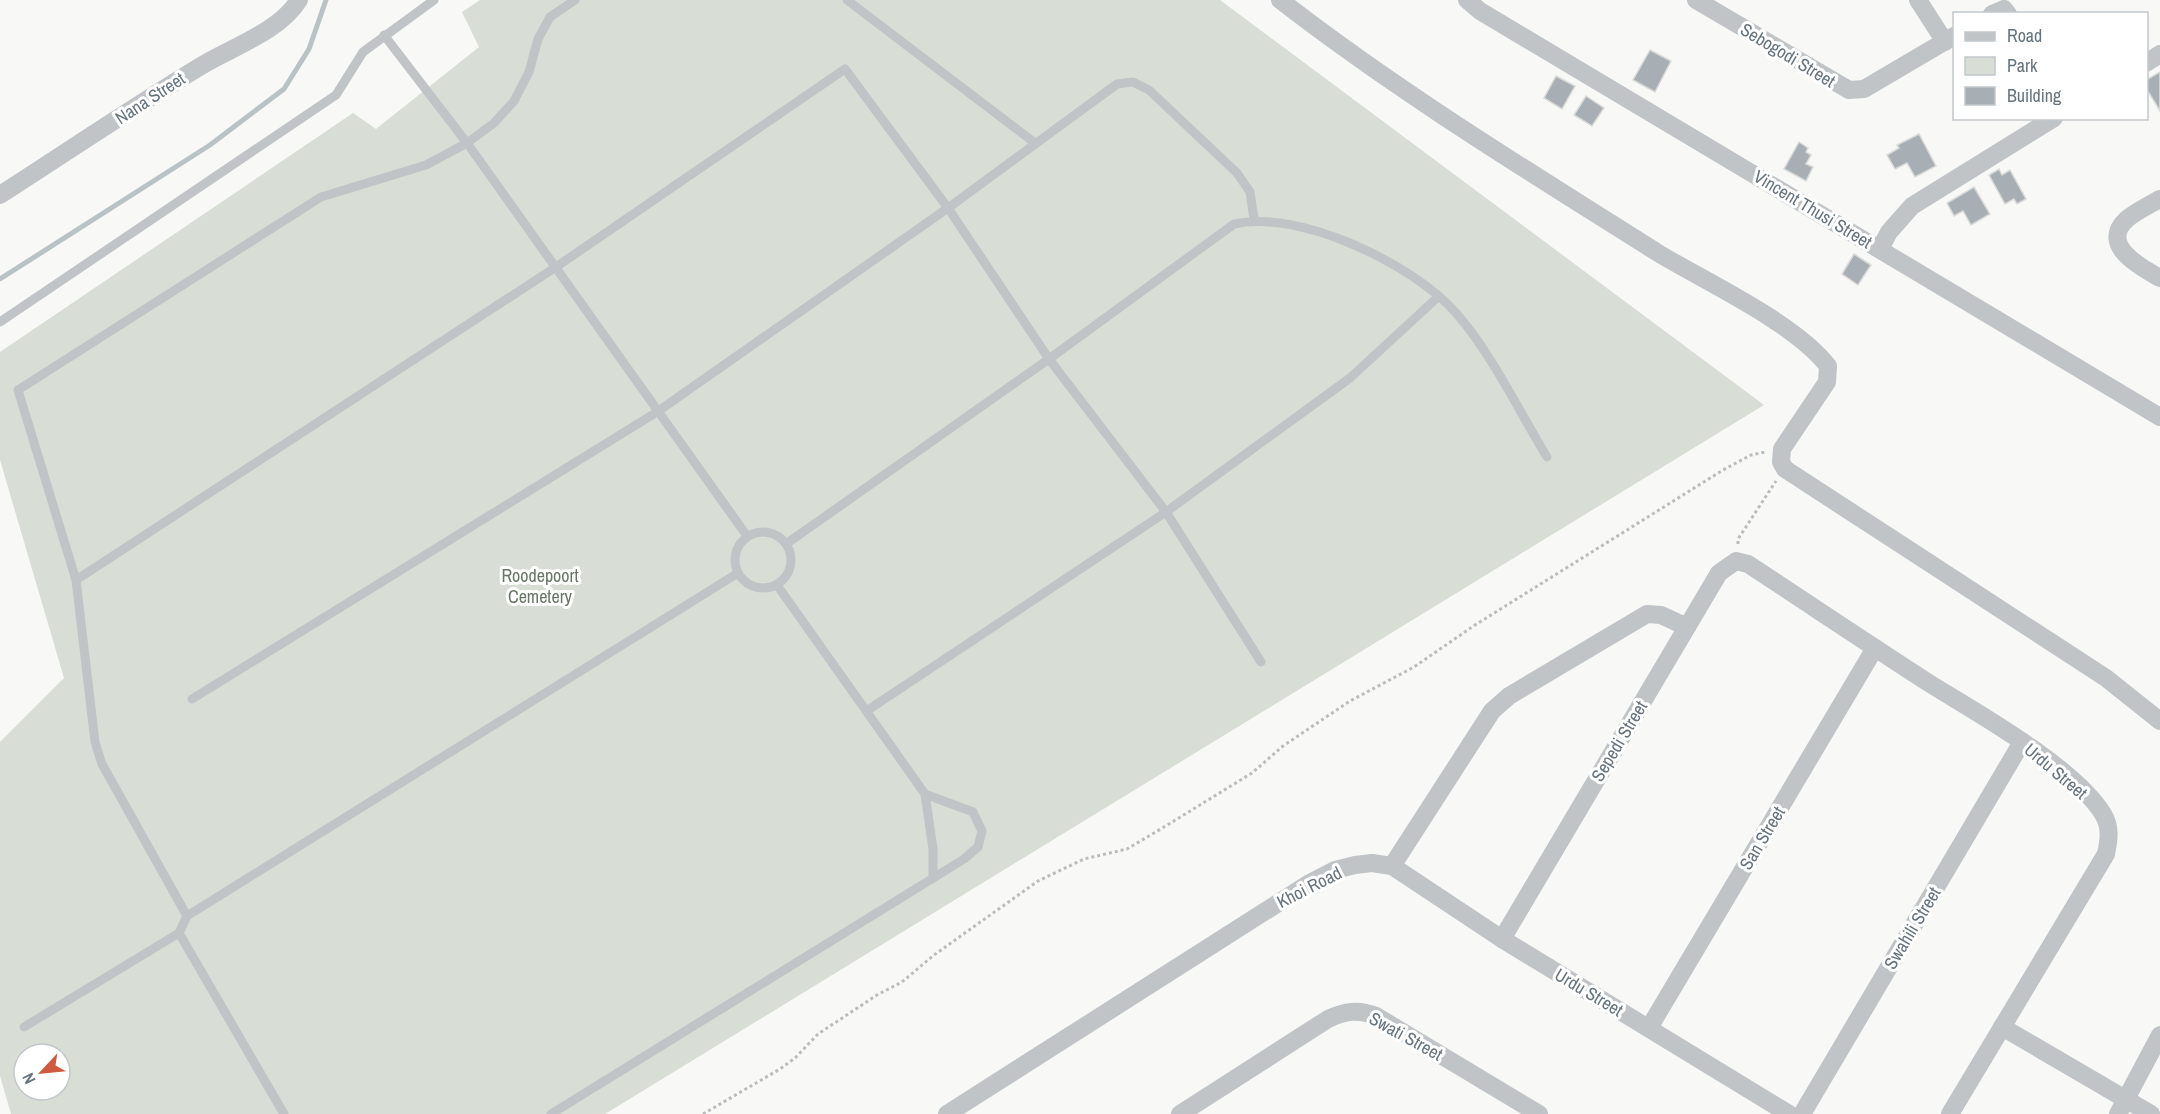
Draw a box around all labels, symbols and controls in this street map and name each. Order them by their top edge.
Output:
legend [1953,12,2148,120]
street label: Sebogodi Street [1736,17,1840,93]
text: Road [2007,23,2042,48]
text: Park [2007,53,2038,78]
street label: Nana Street [110,66,190,130]
text: Building [2007,83,2062,108]
street label: Vincent Thusi Street [1749,164,1877,254]
park label: Roodepoort Cemetery [501,563,579,609]
street label: Sepedi Street [1585,696,1653,786]
street label: Urdu Street [2019,737,2093,805]
street label: San Street [1733,802,1791,874]
street label: Khoi Road [1272,860,1346,914]
street label: Swahili Street [1878,882,1946,974]
street label: Urdu Street [1550,962,1628,1022]
street label: Swati Street [1365,1006,1447,1066]
north arrow [12,1042,72,1102]
text: N [17,1069,40,1088]

